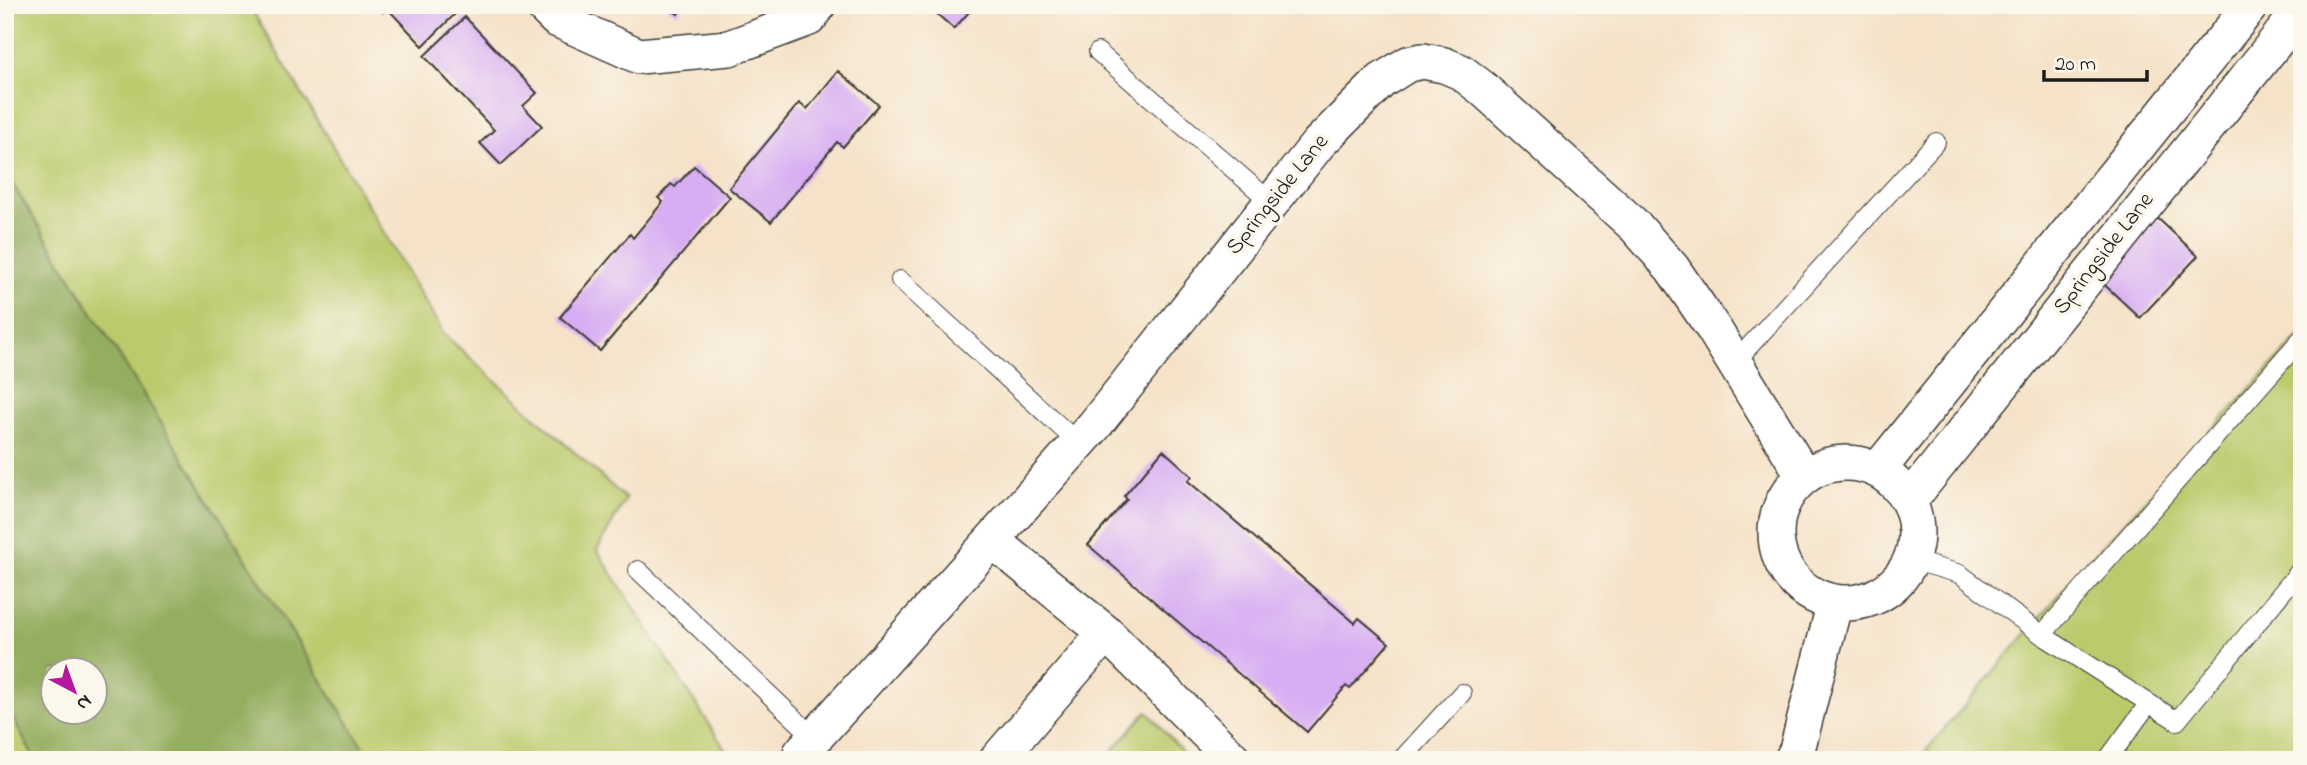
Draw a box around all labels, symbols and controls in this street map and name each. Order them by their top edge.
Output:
scale bar [2044,38,2148,82]
text: 20 m [2055,50,2096,80]
street label: Springside Lane [1219,127,1338,263]
street label: Springside Lane [2046,185,2164,323]
north arrow [38,656,108,726]
text: N [70,688,97,716]

